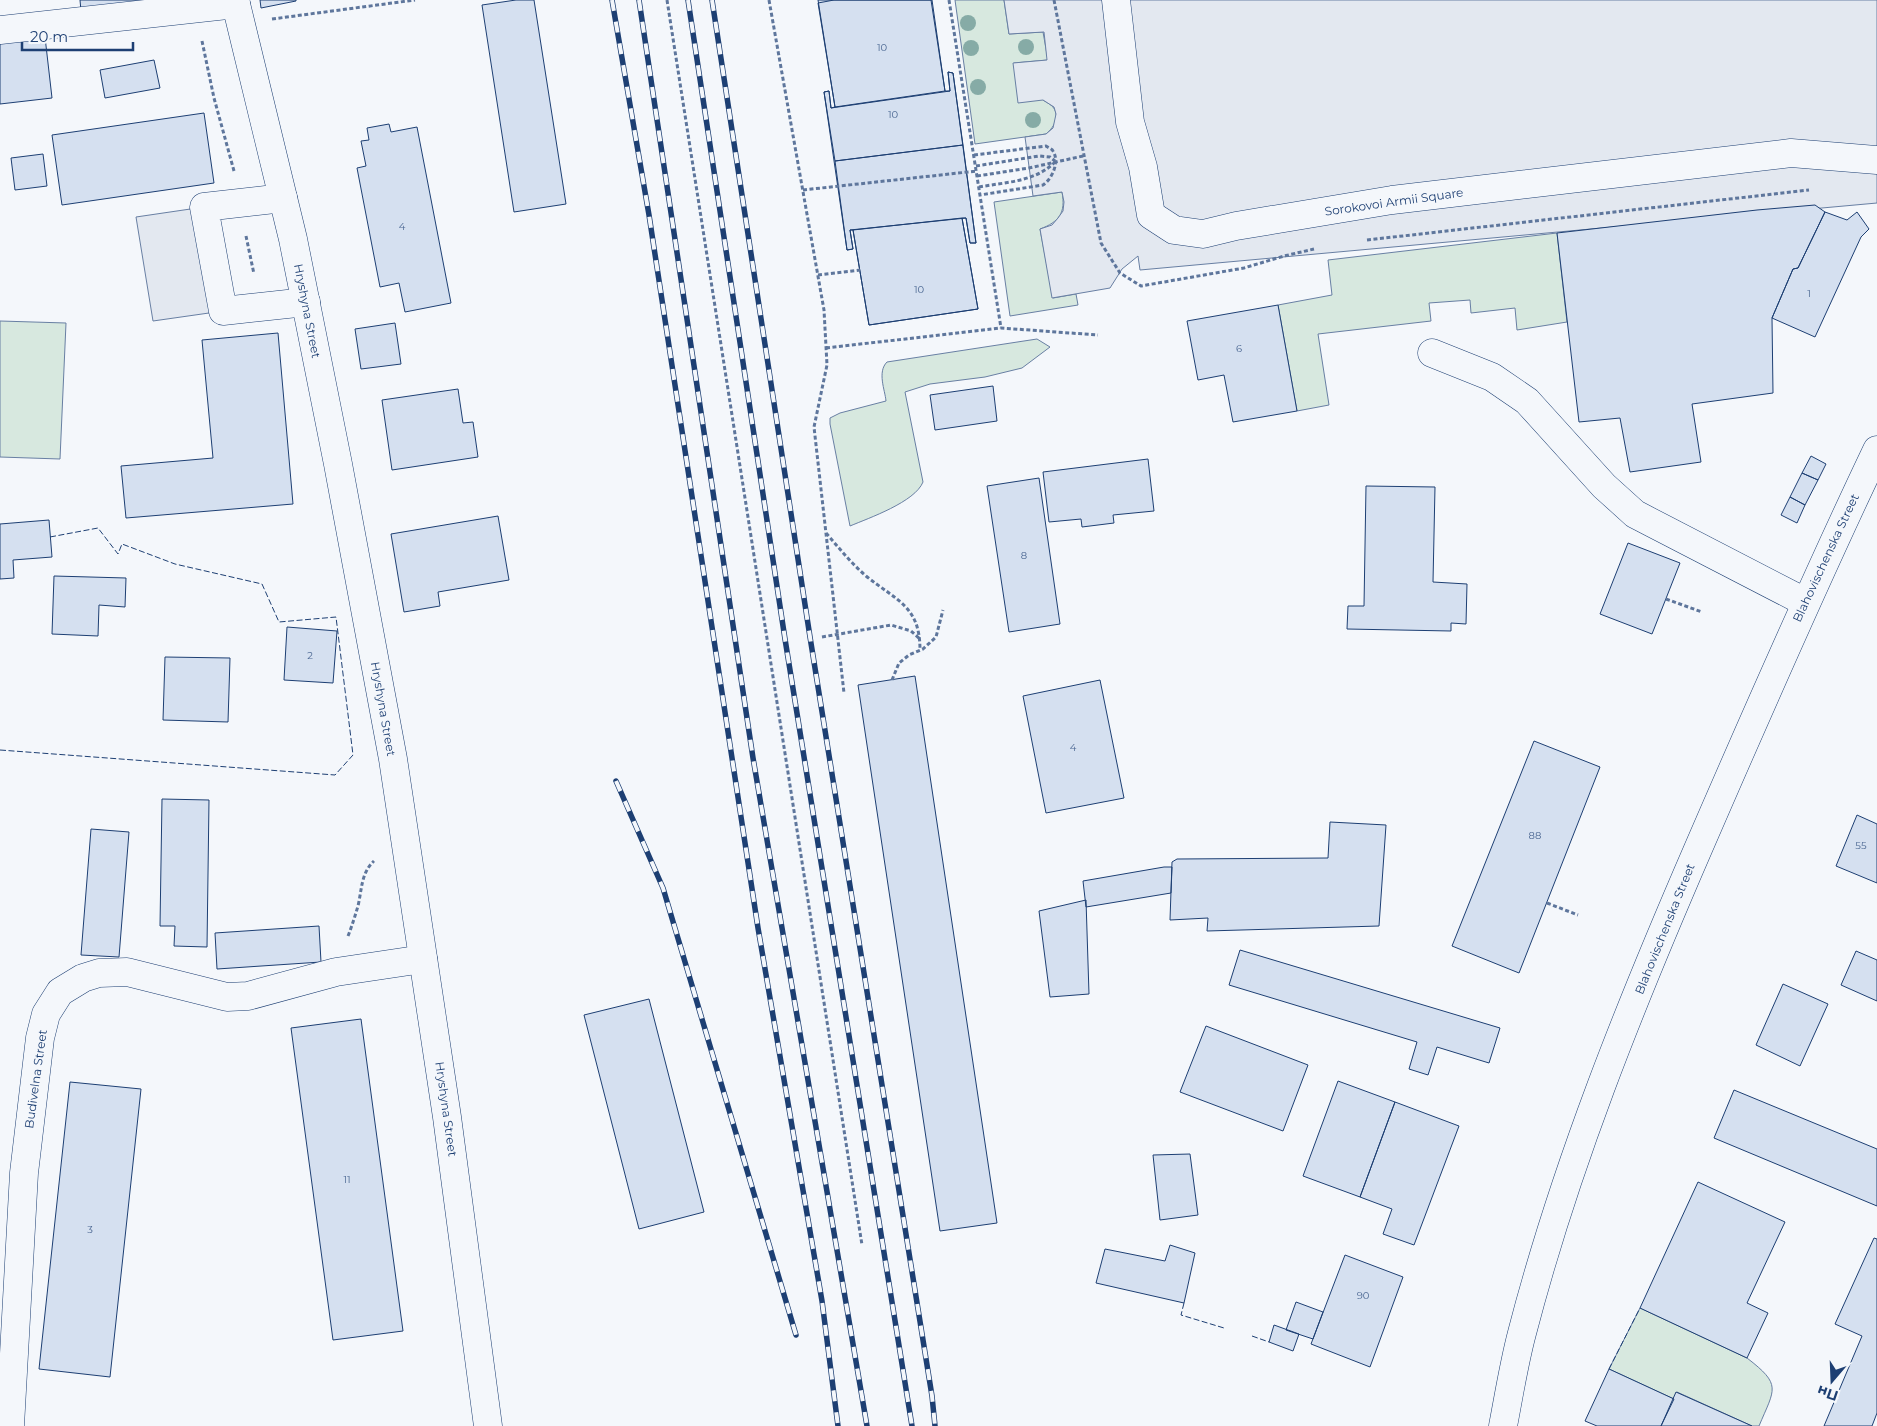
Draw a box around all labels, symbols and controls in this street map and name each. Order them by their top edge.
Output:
scale bar [22,20,134,52]
text: 20 m [30,27,68,46]
house number: 10 [877,41,887,54]
house number: 10 [888,108,898,121]
street label: Sorokovoi Armii Square [1324,184,1464,219]
house number: 4 [399,220,406,233]
street label: Hryshyna Street [291,262,324,359]
house number: 10 [914,283,924,296]
house number: 1 [1807,287,1811,300]
house number: 6 [1236,342,1242,355]
street label: Blahovischenska Street [1789,491,1862,624]
house number: 8 [1021,549,1027,562]
house number: 2 [307,649,313,662]
street label: Hryshyna Street [368,660,399,757]
house number: 4 [1070,741,1077,754]
house number: 88 [1529,829,1541,842]
house number: 55 [1855,839,1867,852]
street label: Blahovischenska Street [1631,861,1698,997]
street label: Budivelna Street [21,1028,50,1129]
street label: Hryshyna Street [432,1060,461,1158]
house number: 11 [343,1173,351,1186]
house number: 3 [87,1223,93,1236]
house number: 90 [1357,1289,1370,1302]
north arrow [1807,1356,1857,1406]
text: Пн [1815,1381,1841,1405]

